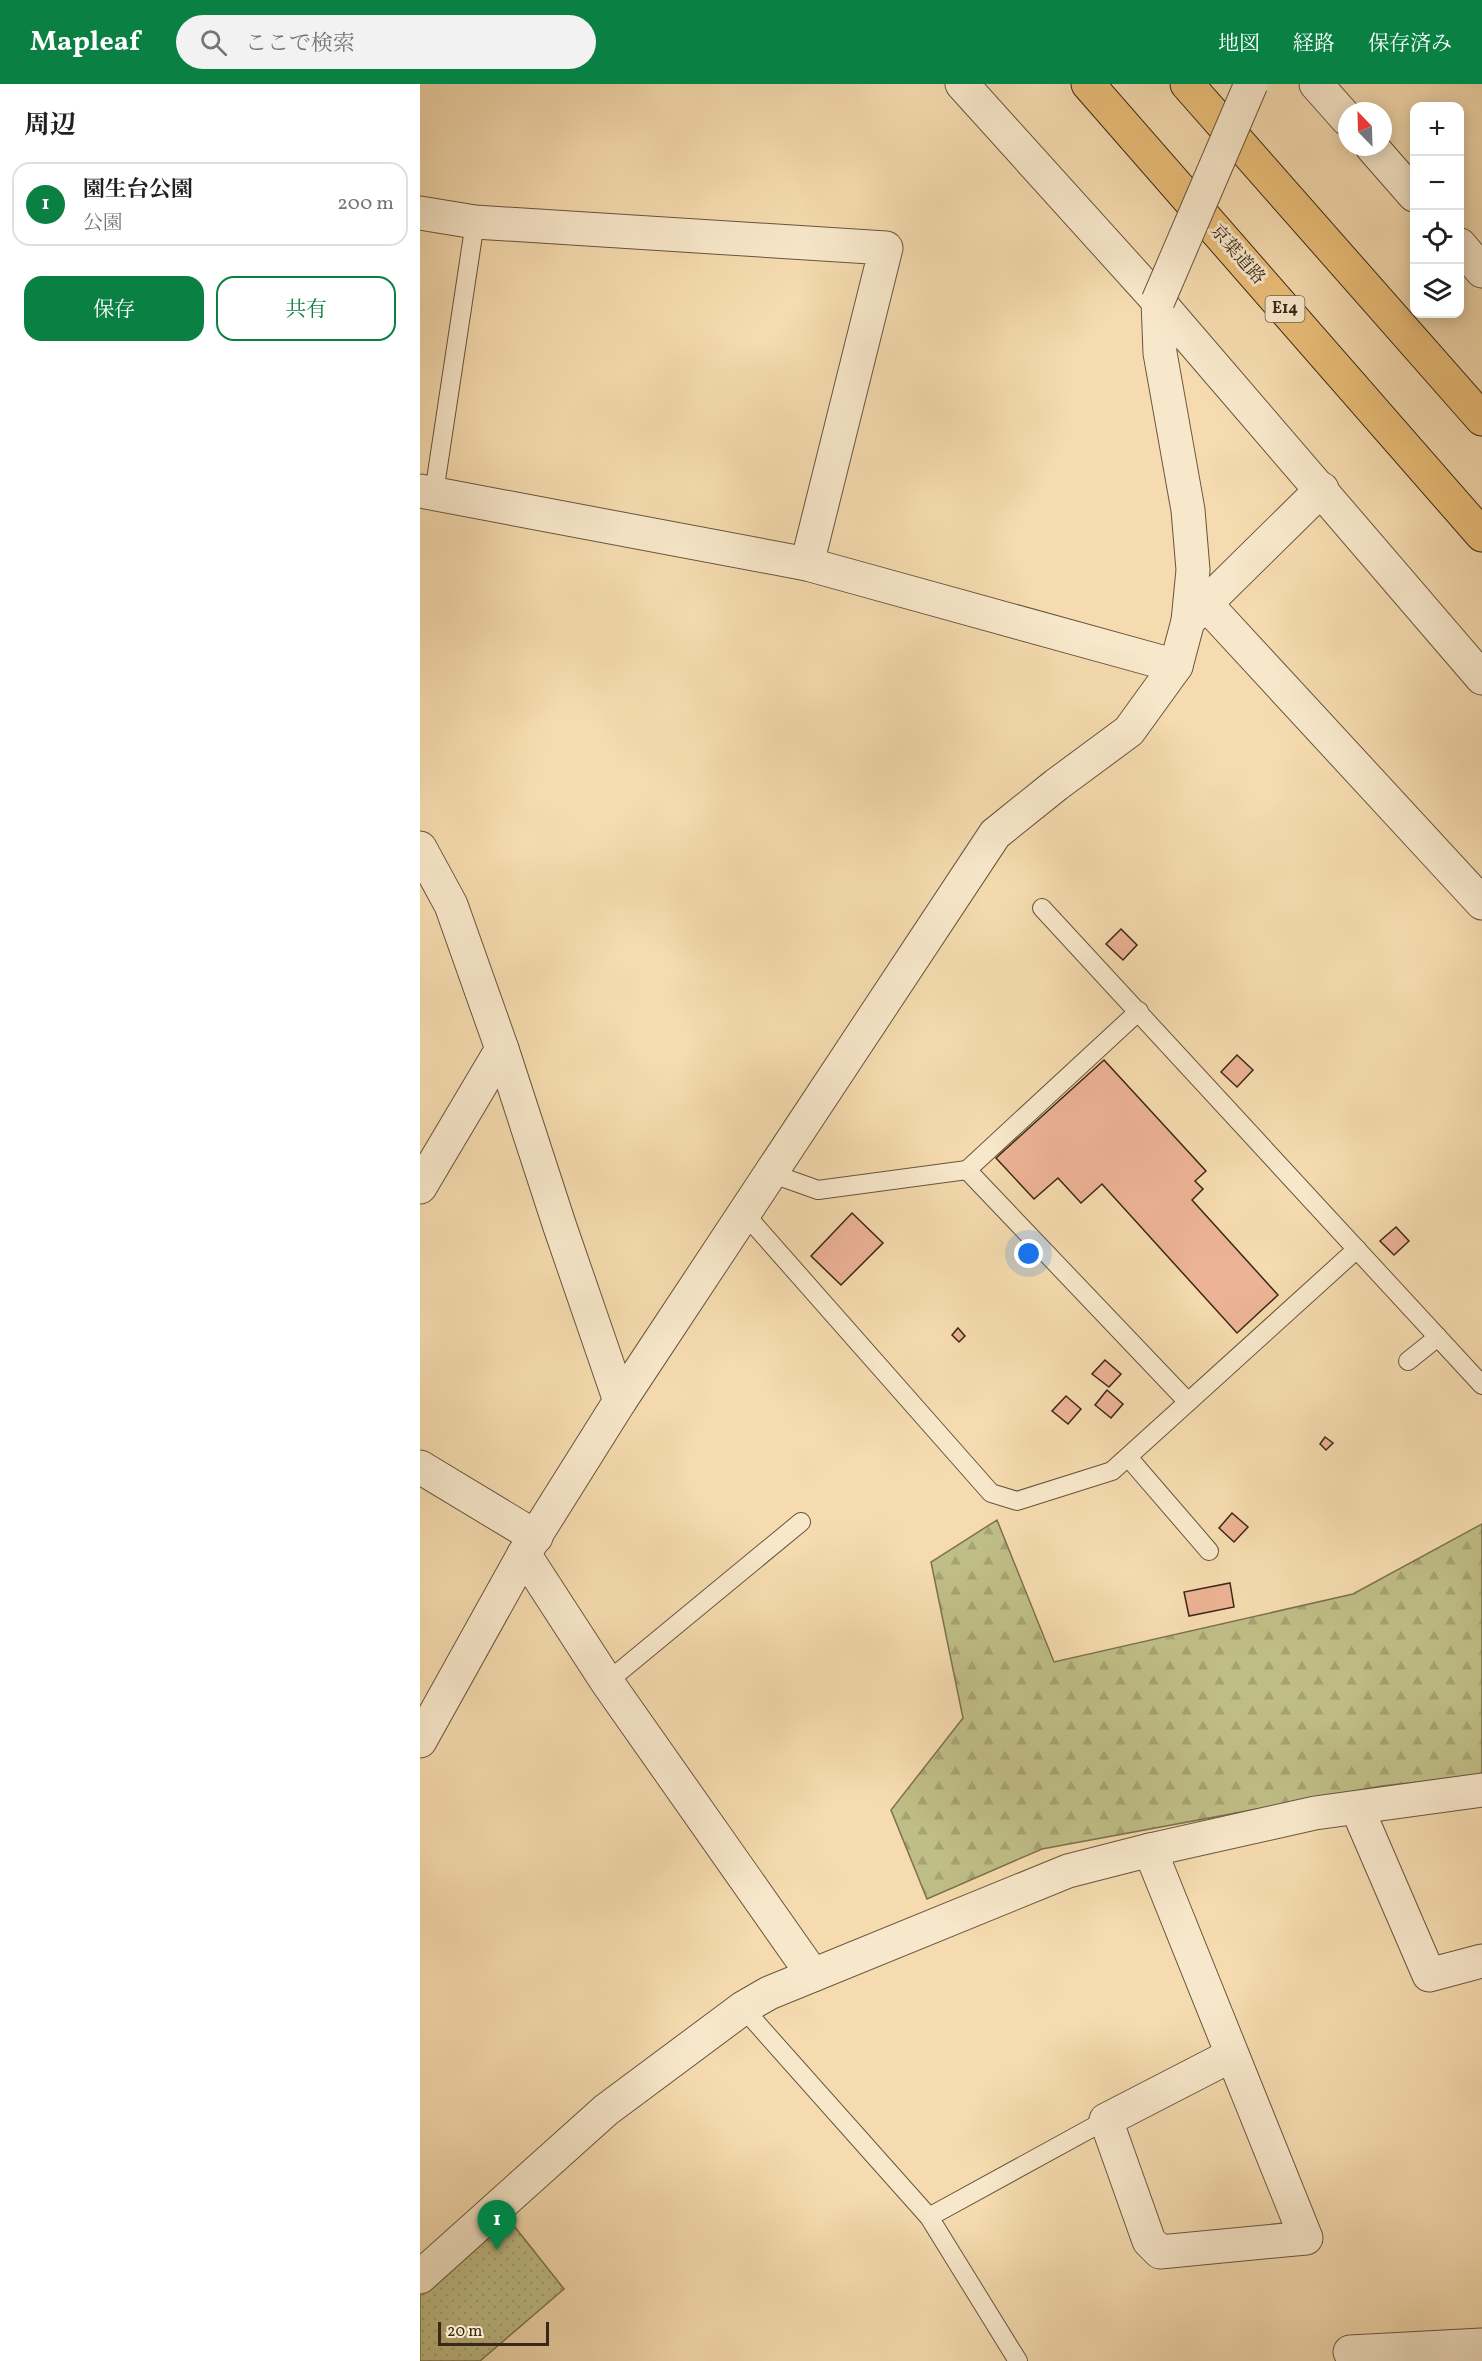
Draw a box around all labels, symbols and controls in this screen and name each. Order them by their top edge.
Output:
search box [176,15,596,69]
text: Mapleaf [30,23,140,62]
icon: search [197,26,230,59]
text: ここで検索 [245,29,355,60]
text: 地図 [1218,30,1260,59]
text: 経路 [1293,30,1335,59]
text: 保存済み [1368,30,1452,59]
north arrow [1338,102,1392,156]
map controls [1410,102,1464,318]
button: + [1410,102,1464,156]
text: 周辺 [24,108,76,144]
button: − [1410,156,1464,210]
text: 園生台公園 [83,175,193,206]
text: 1 [41,190,50,218]
text: 200 m [337,190,394,218]
text: 公園 [83,210,123,238]
button: locate [1410,210,1464,264]
street label: 京葉道路 [1204,220,1270,290]
button: layers [1410,264,1464,318]
button: 保存 [24,276,204,341]
button: 共有 [216,276,396,341]
road number: E14 [1266,296,1304,322]
your location [1014,1239,1043,1268]
pin: 1 [478,2200,517,2250]
scale bar [438,2319,549,2346]
text: 20 m [447,2321,482,2343]

